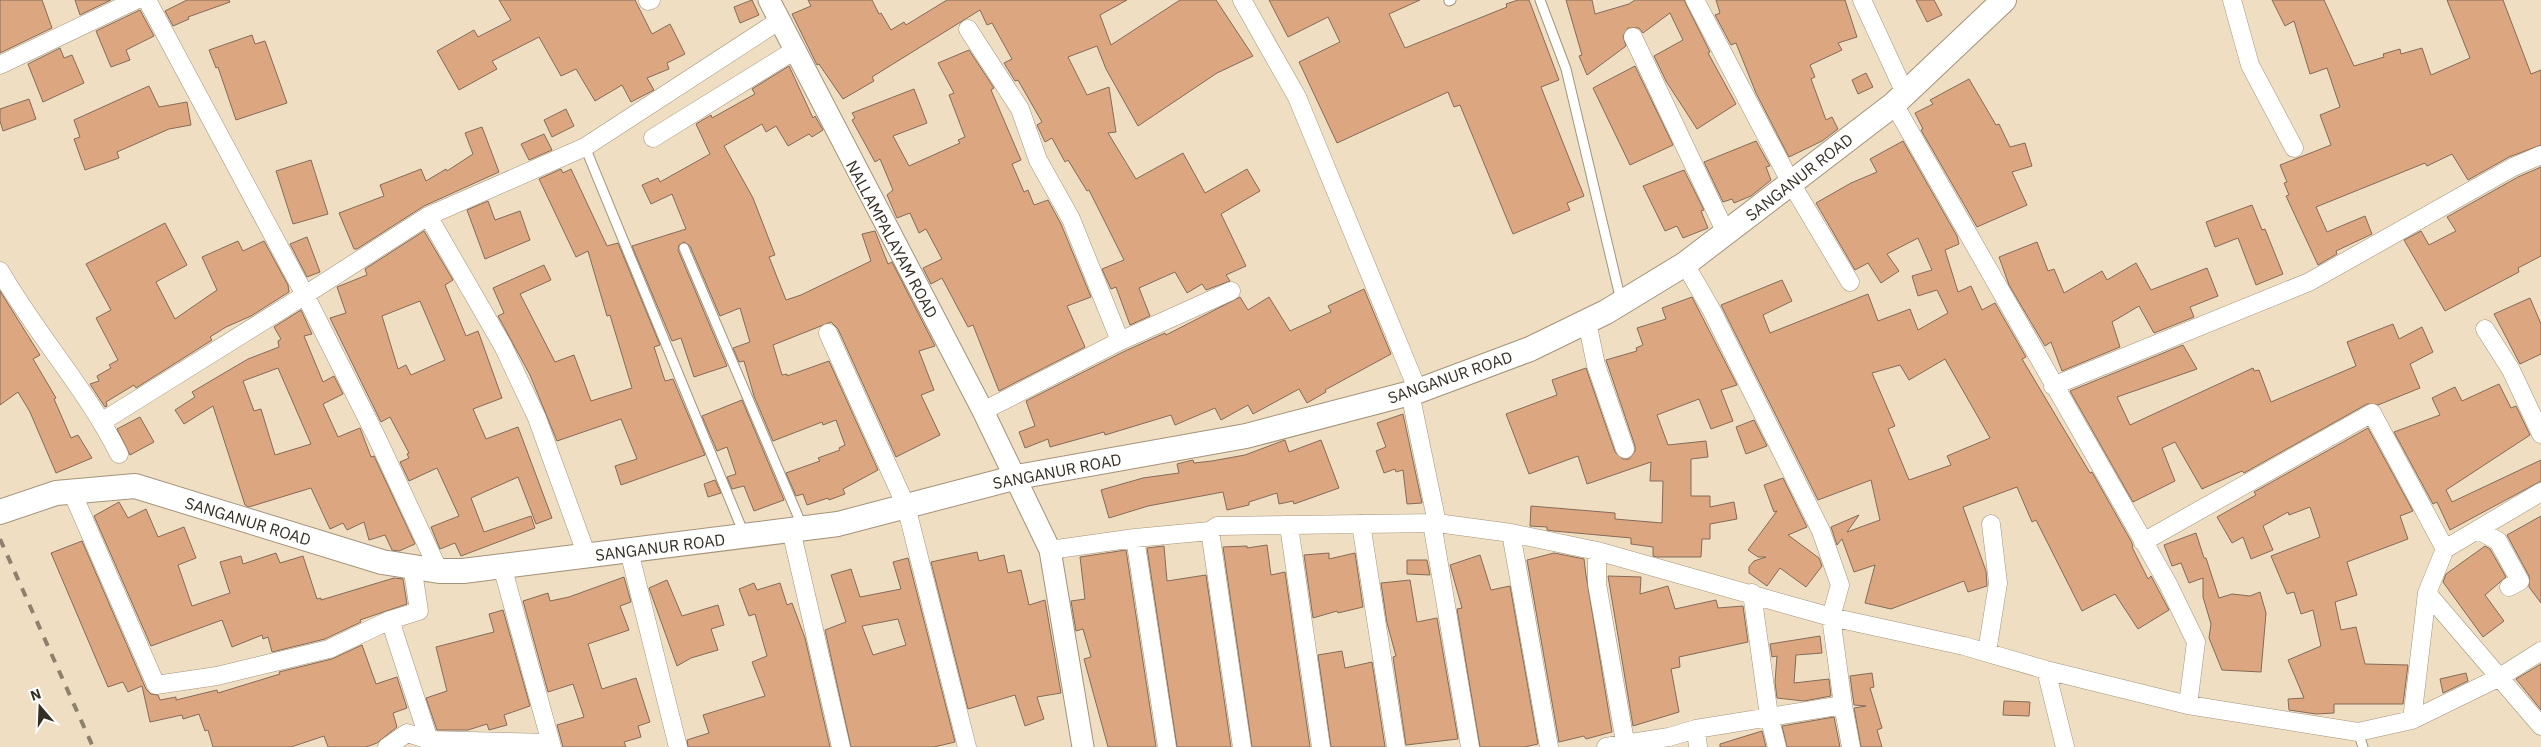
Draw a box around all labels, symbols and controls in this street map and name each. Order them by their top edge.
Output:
street label: SANGANUR ROAD [1741,129,1857,225]
street label: NALLAMPALAYAM ROAD [842,157,942,321]
street label: SANGANUR ROAD [1385,346,1515,408]
street label: SANGANUR ROAD [991,449,1123,493]
street label: SANGANUR ROAD [183,492,313,550]
street label: SANGANUR ROAD [594,529,726,565]
north arrow [15,682,65,732]
text: N [28,685,43,705]

